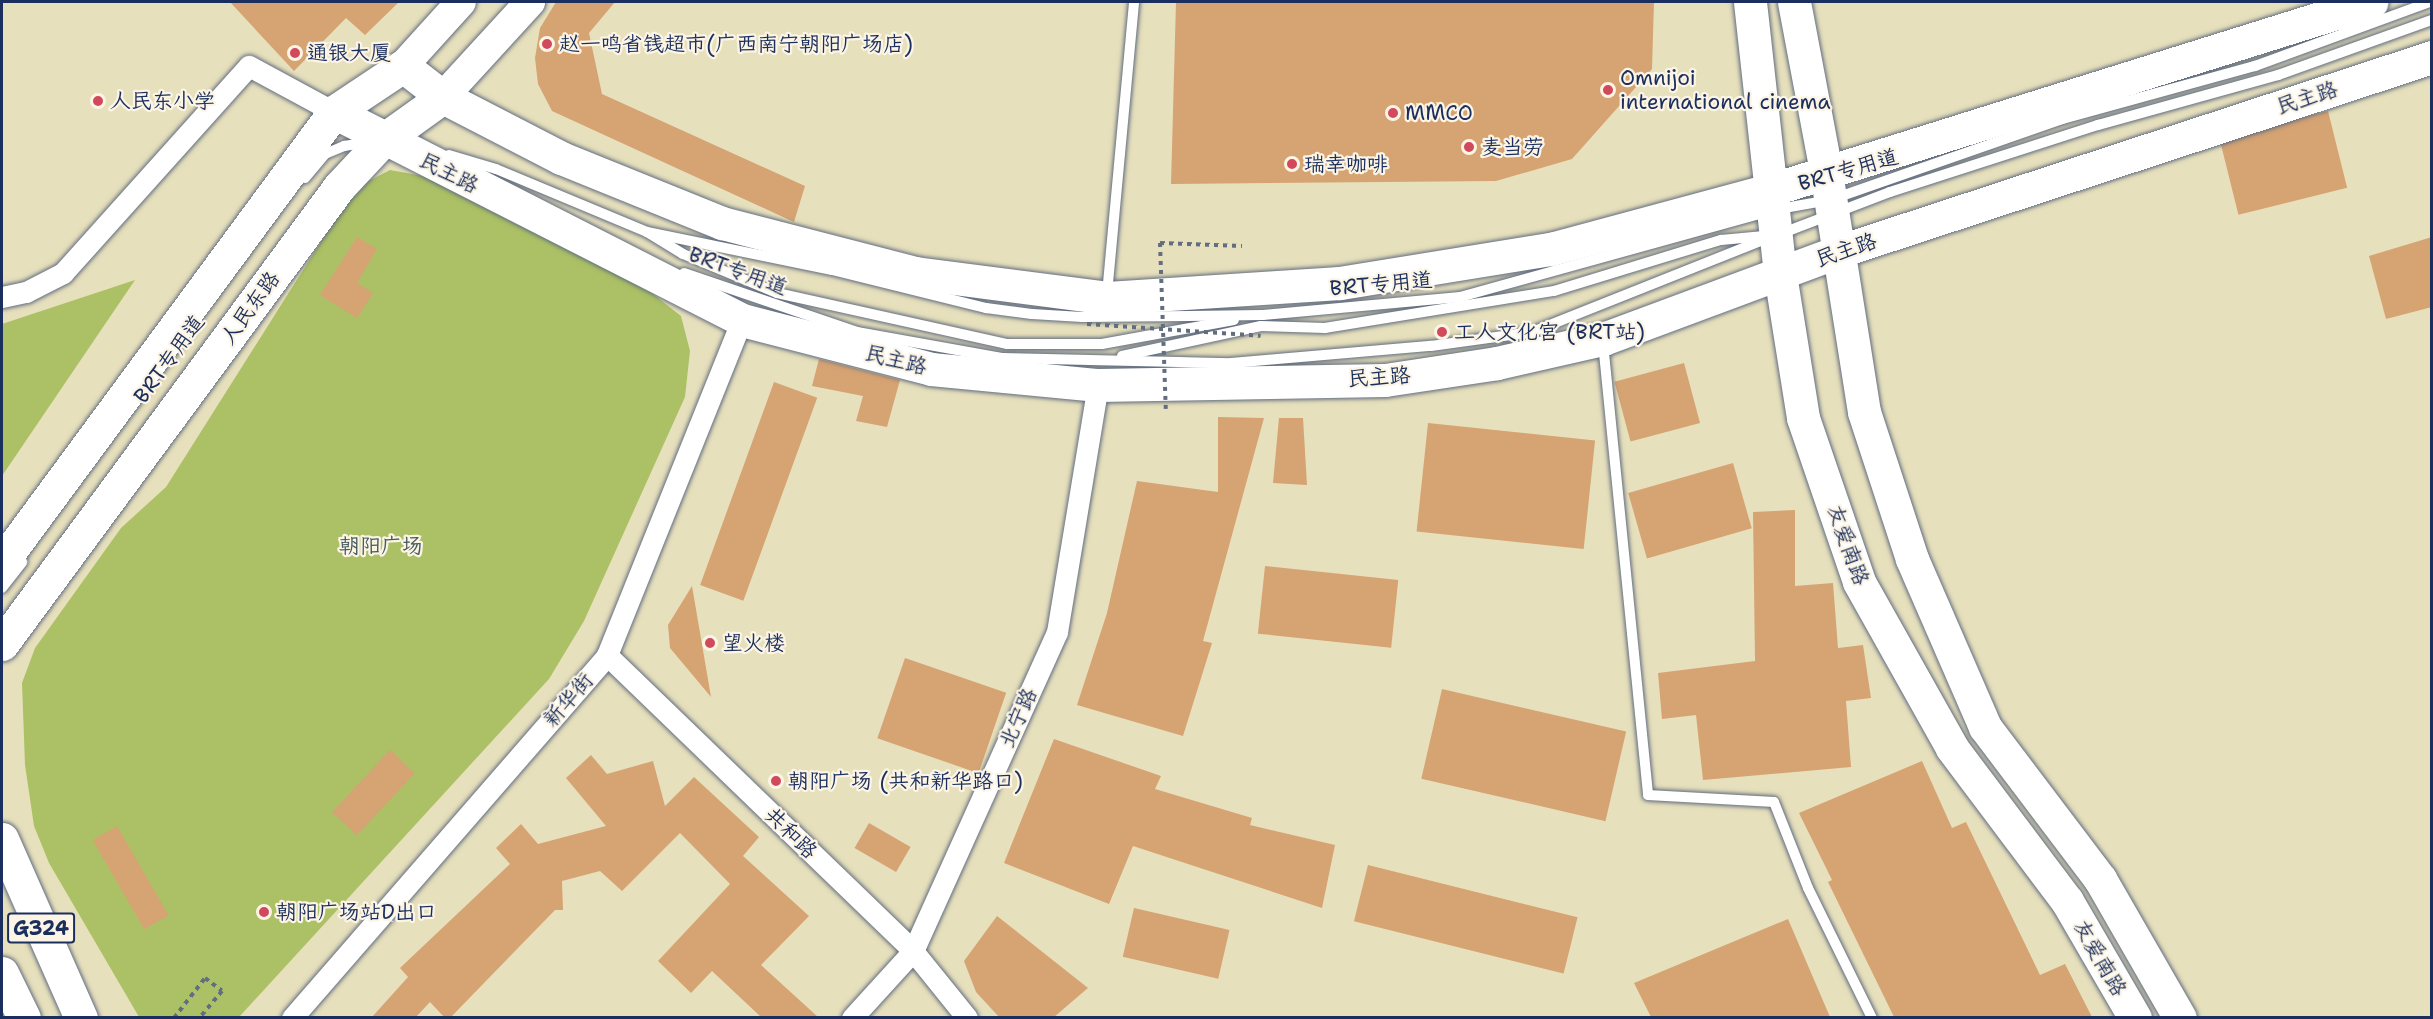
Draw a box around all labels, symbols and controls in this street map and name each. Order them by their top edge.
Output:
place label: 赵一鸣省钱超市(广西南宁朝阳广场店) [559,31,913,57]
marker: 赵一鸣省钱超市(广西南宁朝阳广场店) [540,37,554,51]
place label: 通银大厦 [307,40,391,66]
marker: 通银大厦 [288,46,302,60]
place label: Omnijoi international cinema [1620,65,1831,115]
street label: 民主路 [2273,76,2341,120]
marker: Omnijoi international cinema [1601,83,1615,97]
place label: 人民东小学 [110,88,215,114]
marker: 人民东小学 [91,94,105,108]
place label: MMCO [1405,100,1473,126]
marker: MMCO [1386,106,1400,120]
place label: 麦当劳 [1481,134,1544,160]
marker: 麦当劳 [1462,140,1476,154]
street label: BRT专用道 [1795,144,1901,196]
street label: 民主路 [415,147,483,199]
place label: 瑞幸咖啡 [1304,151,1388,177]
marker: 瑞幸咖啡 [1285,157,1299,171]
street label: 民主路 [1812,228,1880,272]
street label: BRT专用道 [685,242,791,300]
street label: 人民东路 [215,267,285,349]
street label: BRT专用道 [1329,267,1433,301]
street label: BRT专用道 [129,310,209,408]
place label: 工人文化宫 (BRT站) [1454,319,1644,345]
marker: 工人文化宫 (BRT站) [1435,325,1449,339]
street label: 民主路 [862,340,930,380]
street label: 民主路 [1347,362,1411,392]
street label: 友爱南路 [1822,501,1874,589]
park label: 朝阳广场 [339,533,423,559]
place label: 望火楼 [722,630,785,656]
marker: 望火楼 [703,636,717,650]
street label: 新华街 [538,668,598,732]
street label: 北宁路 [994,684,1042,752]
place label: 朝阳广场 (共和新华路口) [788,768,1023,794]
marker: 朝阳广场 (共和新华路口) [769,774,783,788]
street label: 共和路 [760,802,822,864]
place label: 朝阳广场站D出口 [276,899,437,925]
marker: 朝阳广场站D出口 [257,905,271,919]
road number: G324 [6,911,76,945]
street label: 友爱南路 [2068,915,2132,1001]

